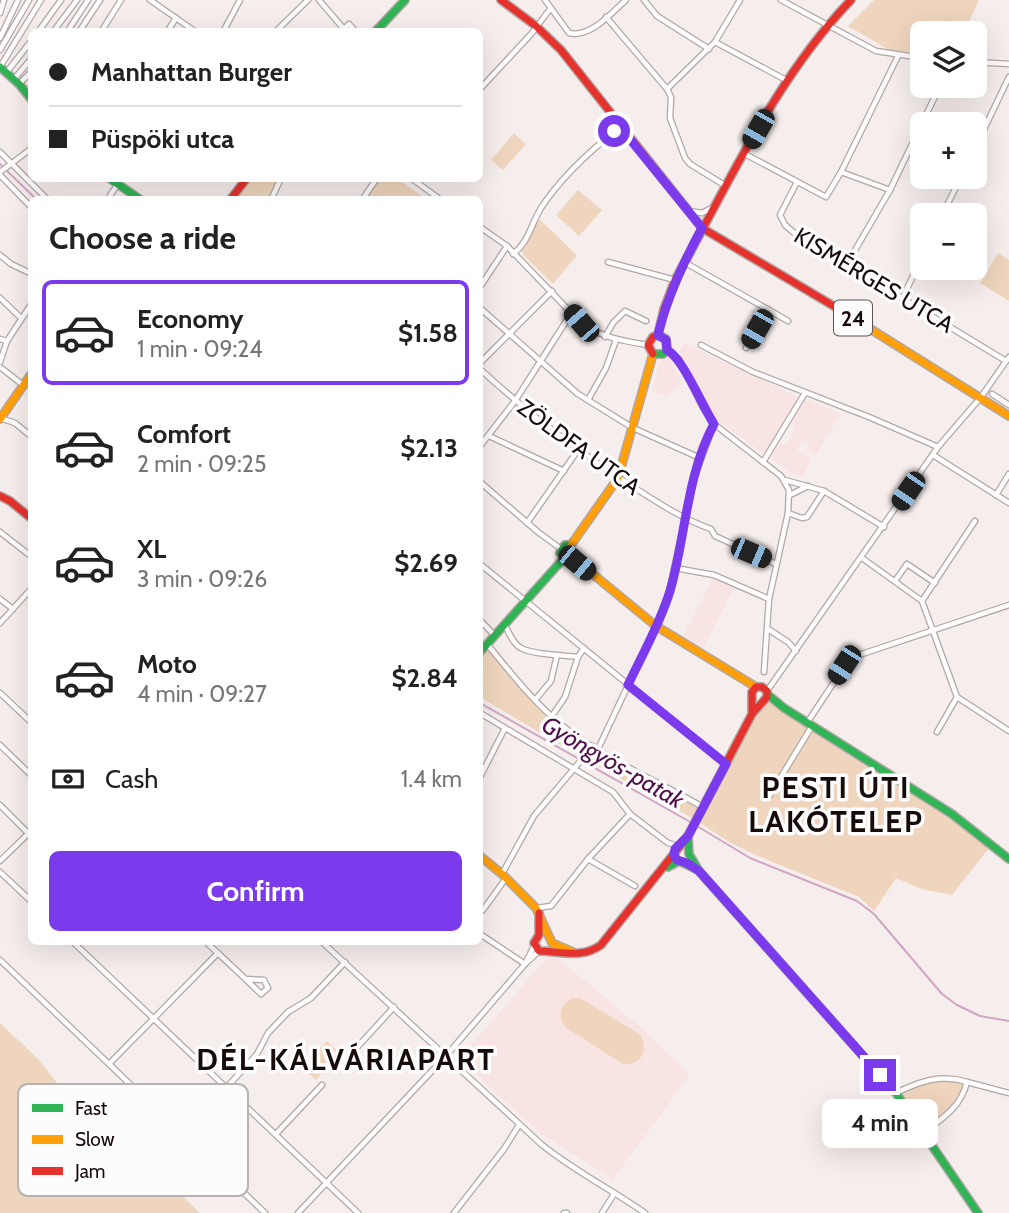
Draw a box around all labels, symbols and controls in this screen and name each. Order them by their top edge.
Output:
map controls [910,21,987,280]
button: layers [910,21,987,98]
text: Manhattan Burger [91,56,292,88]
car [739,106,778,152]
button: + [910,112,987,189]
route start [598,115,630,147]
text: Püspöki utca [91,123,234,155]
button: − [910,203,987,280]
text: Choose a ride [49,218,236,257]
street label: KISMÉRGES UTCA [789,221,959,339]
car [560,300,603,346]
road number: 24 [834,300,872,336]
icon: car [53,301,116,364]
text: Economy [137,303,243,335]
car [738,306,777,352]
text: $1.58 [398,317,458,349]
text: 1 min · 09:24 [137,335,263,363]
street label: ZÖLDFA UTCA [512,393,646,501]
icon: car [53,416,116,479]
text: Comfort [137,418,231,450]
text: $2.13 [400,432,458,464]
text: 2 min · 09:25 [137,450,266,478]
car [888,468,929,514]
icon: car [53,531,116,594]
text: XL [137,533,166,565]
car [728,535,775,571]
car [555,541,600,585]
text: $2.69 [394,547,458,579]
text: 3 min · 09:26 [137,565,267,593]
car [824,642,865,688]
icon: car [53,646,116,709]
text: Moto [137,648,197,680]
text: $2.84 [392,662,458,694]
text: 4 min · 09:27 [137,680,267,708]
water label: Gyöngyös-patak [537,710,690,815]
icon: cash [49,760,87,798]
text: Cash [105,763,158,795]
text: 1.4 km [401,765,462,793]
district label: PESTI ÚTI LAKÓTELEP [748,769,924,840]
button: Confirm [49,851,462,931]
district label: DÉL-KÁLVÁRIAPART [196,1041,496,1078]
route end [864,1059,896,1091]
legend [18,1084,248,1196]
text: Fast [75,1097,108,1120]
callout: 4 min [822,1100,938,1148]
text: 4 min [851,1109,909,1137]
text: Slow [75,1128,115,1151]
text: Jam [74,1160,105,1183]

